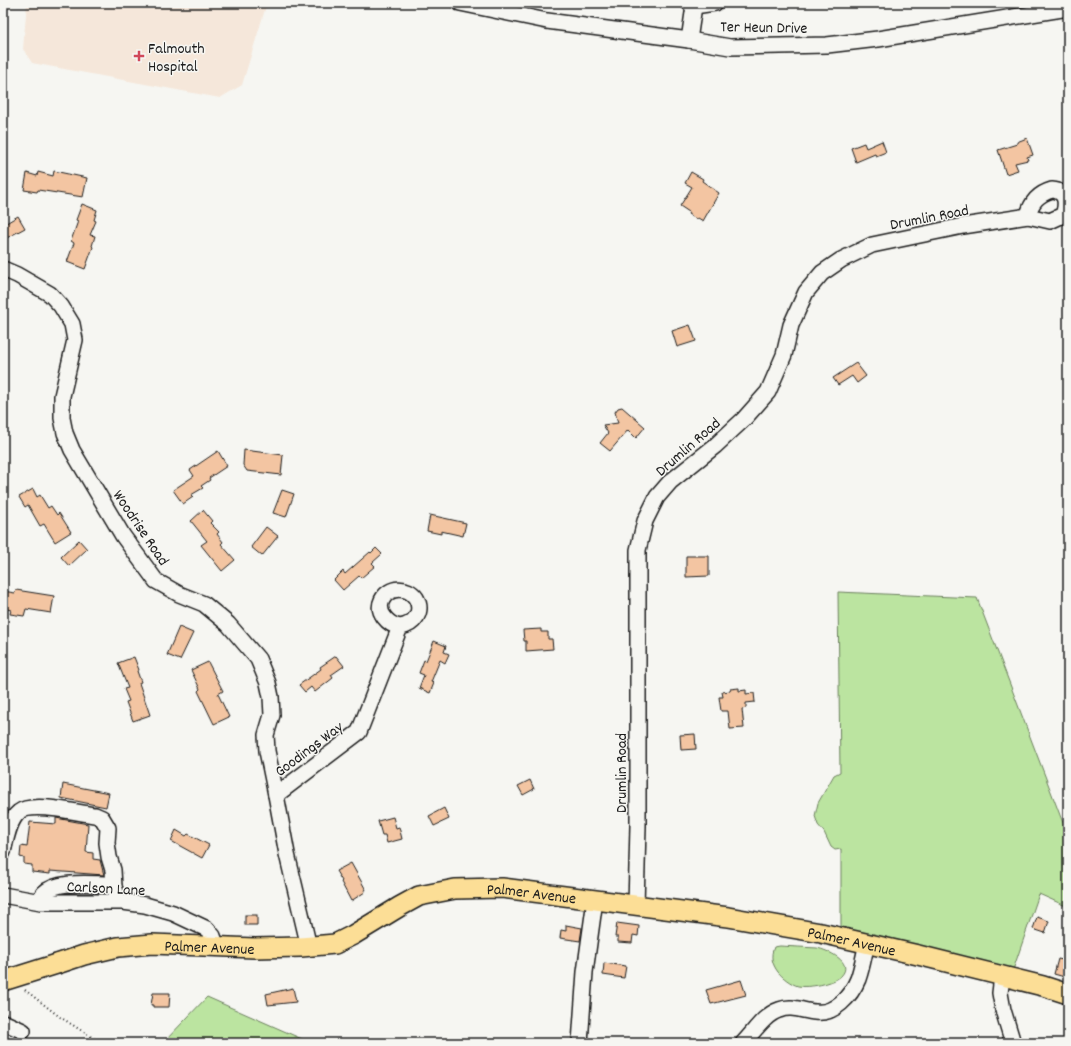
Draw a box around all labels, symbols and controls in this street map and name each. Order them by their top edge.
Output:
street label: Ter Heun Drive [720,16,808,41]
place label: Falmouth Hospital [148,38,205,79]
marker: Falmouth Hospital [133,50,145,62]
street label: Drumlin Road [888,200,971,237]
street label: Drumlin Road [651,413,726,483]
street label: Woodrise Road [106,486,174,571]
street label: Goodings Way [270,716,349,783]
street label: Drumlin Road [611,733,634,813]
street label: Carlson Lane [66,876,146,903]
street label: Palmer Avenue [487,879,577,911]
street label: Palmer Avenue [805,922,898,964]
street label: Palmer Avenue [164,935,255,962]

